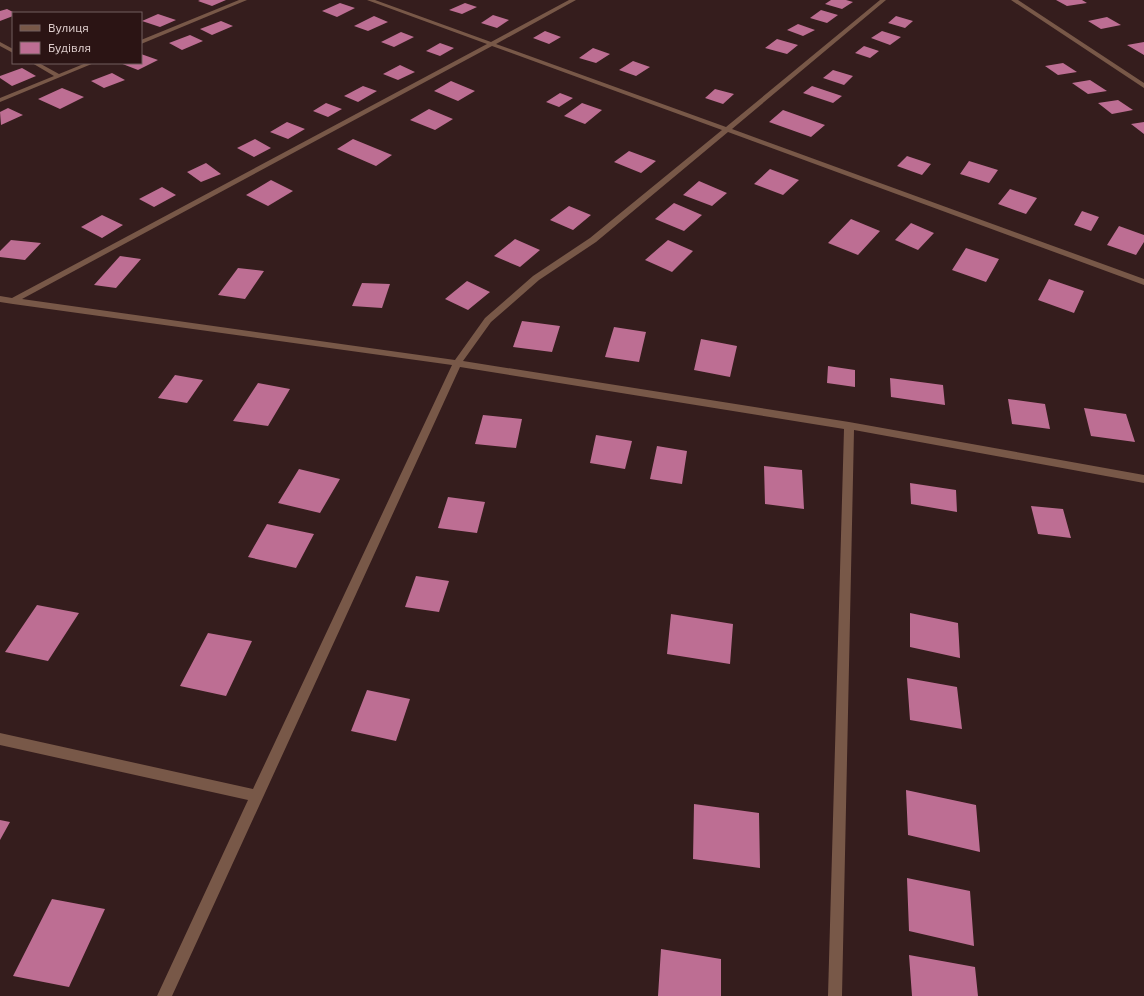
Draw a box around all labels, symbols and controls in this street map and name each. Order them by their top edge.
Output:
legend [12,12,142,64]
text: Вулиця [48,20,89,35]
text: Будівля [48,40,91,55]

